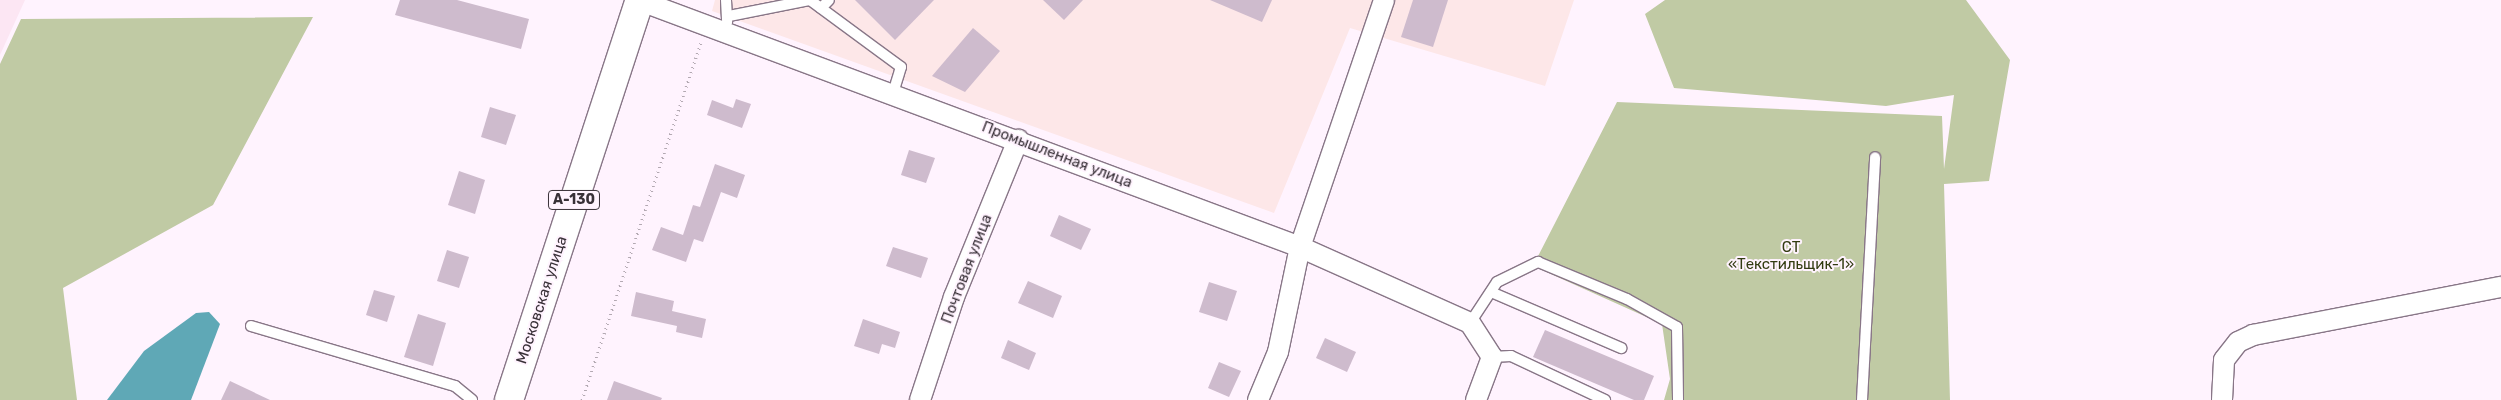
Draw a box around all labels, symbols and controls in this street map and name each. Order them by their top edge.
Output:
street label: Промышленная улица [979,118,1135,192]
road number: А-130 [548,188,600,212]
street label: Почтовая улица [938,212,996,326]
street label: Московская улица [513,234,571,366]
park label: СТ «Текстильщик-1» [1728,238,1854,273]

